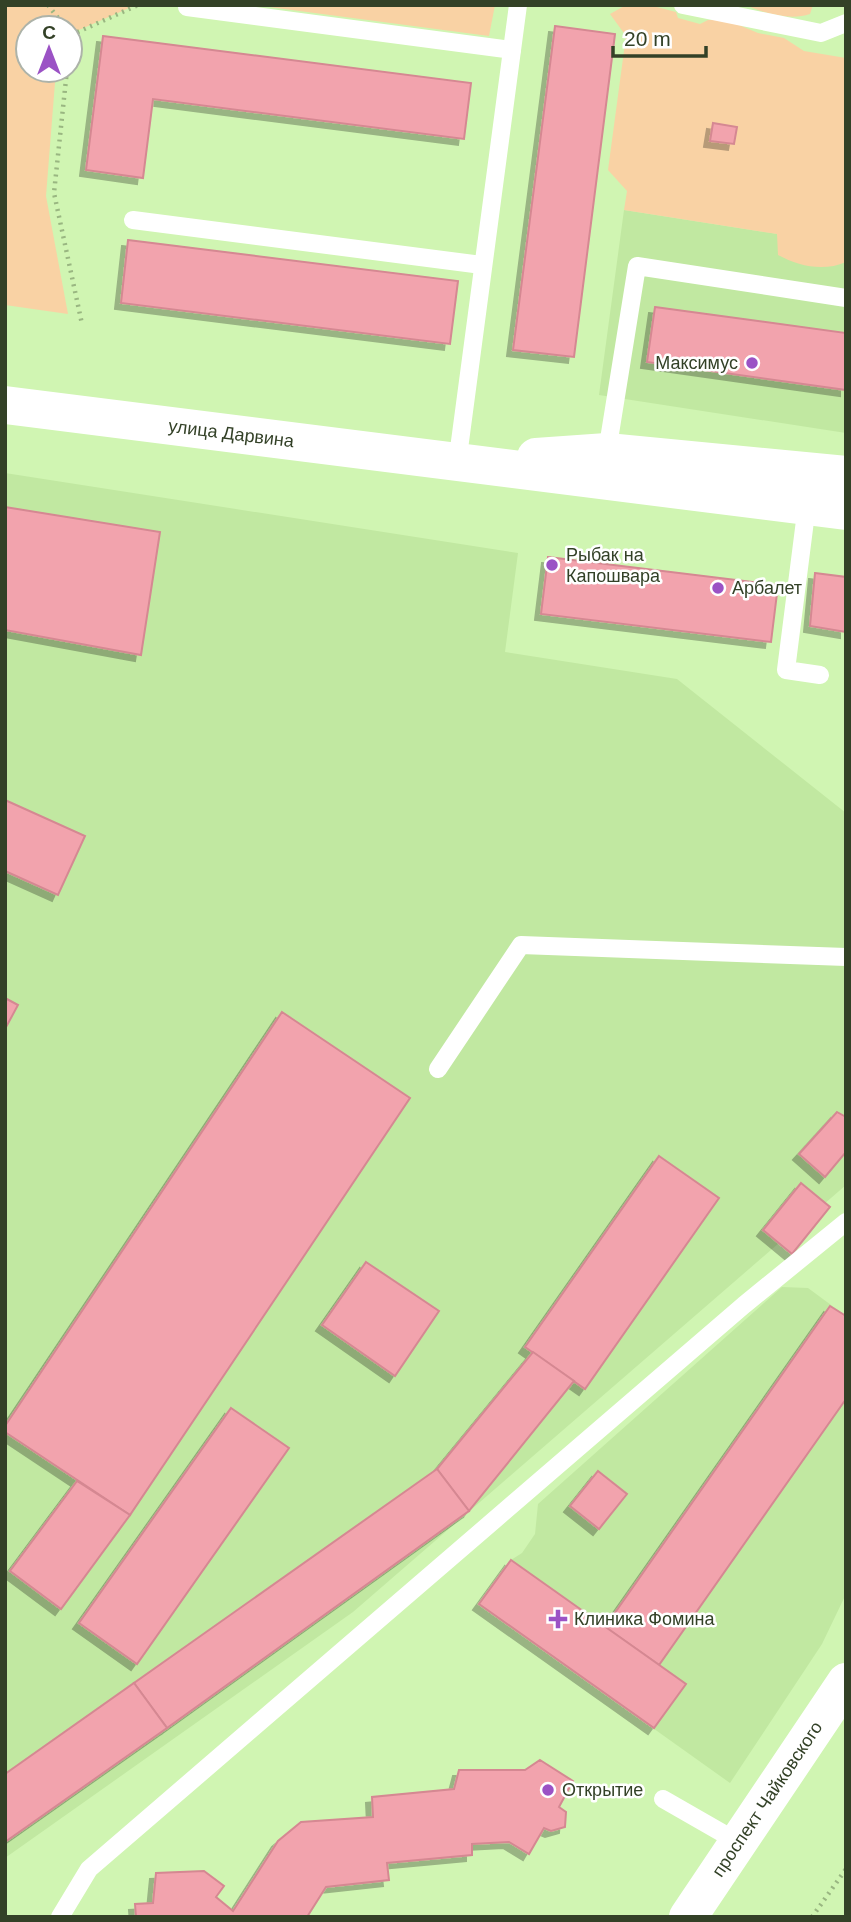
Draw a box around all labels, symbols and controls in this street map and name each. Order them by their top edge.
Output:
north arrow [14,14,84,84]
scale bar [613,14,706,58]
text: С [42,22,56,43]
text: 20 m [624,27,671,50]
place label: Максимус [655,353,738,373]
marker: Максимус [744,355,760,371]
street label: улица Дарвина [167,416,296,451]
place label: Рыбак на Капошвара [566,545,661,586]
marker: Рыбак на Капошвара [544,557,560,573]
place label: Арбалет [732,578,802,598]
marker: Арбалет [710,580,726,596]
marker: Клиника Фомина [548,1609,568,1629]
place label: Клиника Фомина [574,1609,715,1629]
street label: проспект Чайковского [708,1718,827,1881]
place label: Открытие [562,1780,643,1800]
marker: Открытие [540,1782,556,1798]

